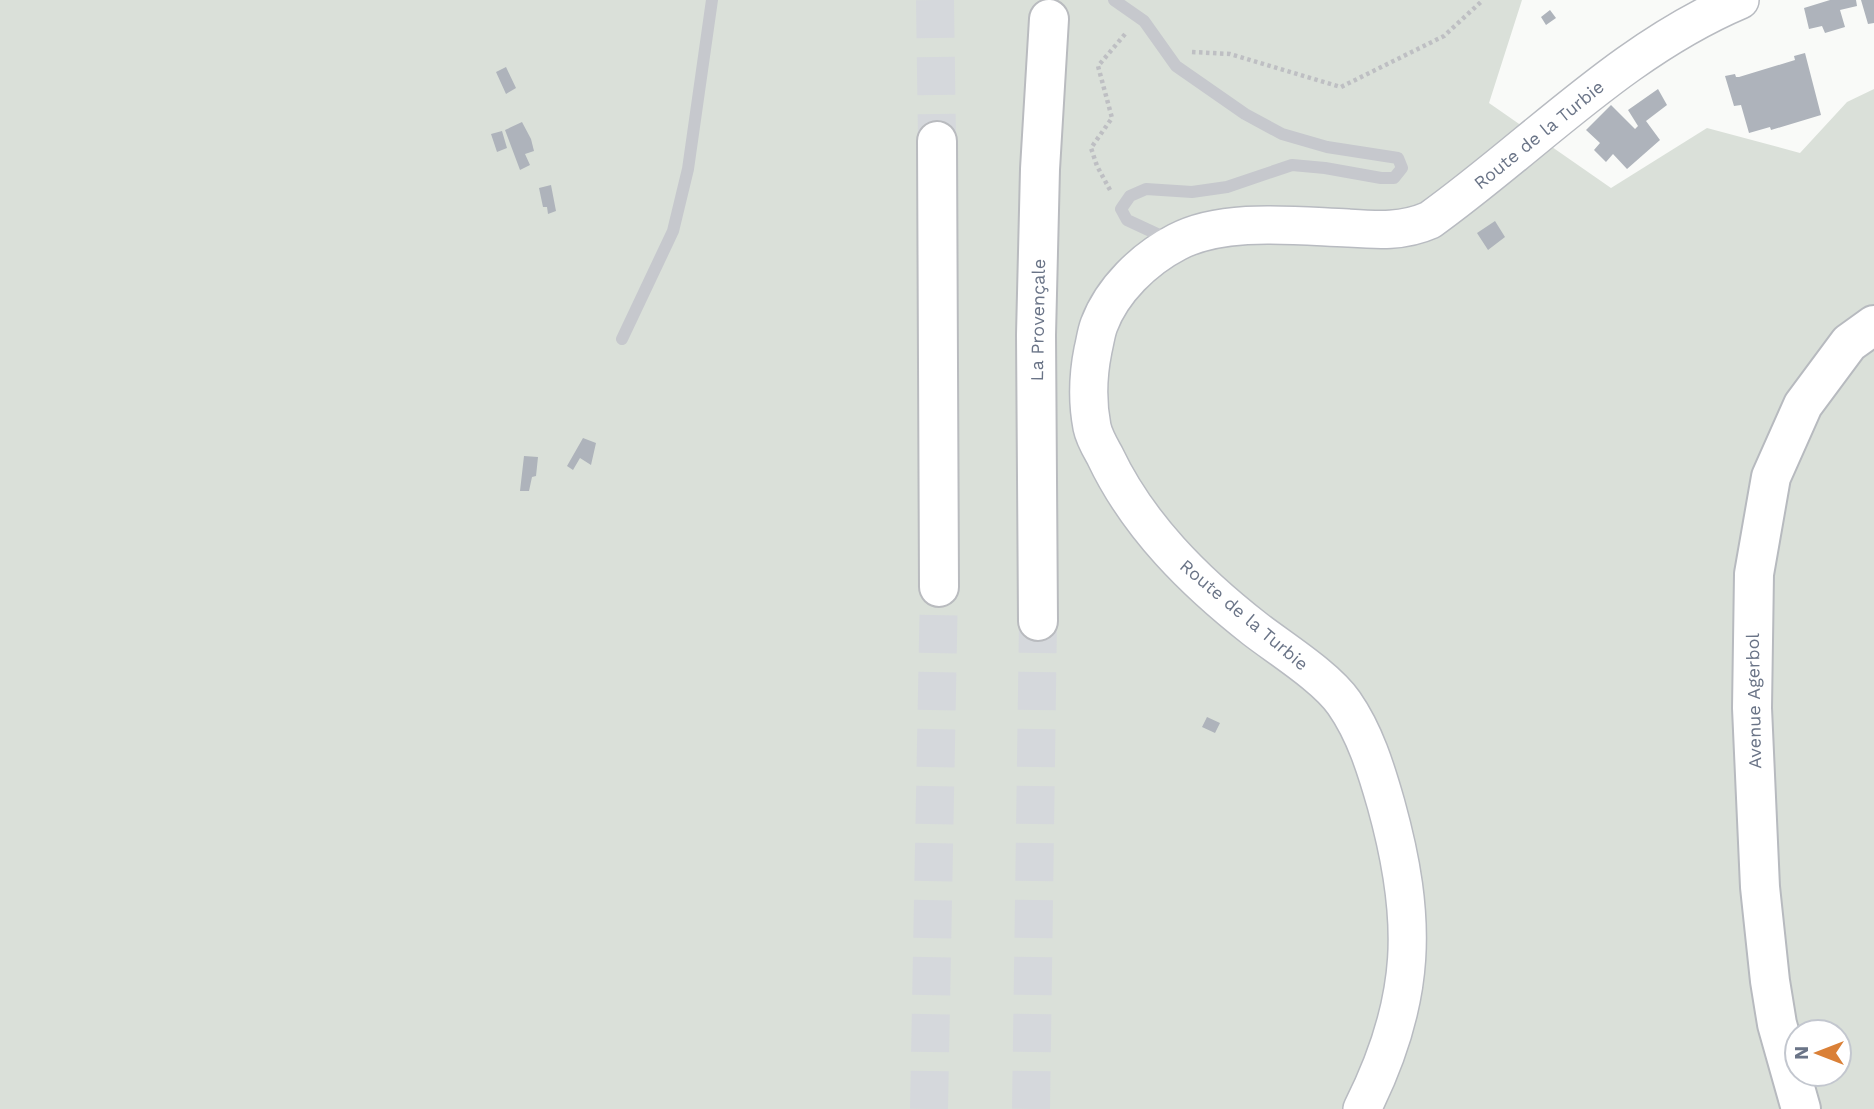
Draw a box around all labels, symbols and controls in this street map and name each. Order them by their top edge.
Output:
street label: Route de la Turbie [1470,76,1608,193]
street label: La Provençale [1026,259,1049,381]
street label: Route de la Turbie [1176,555,1313,674]
street label: Avenue Agerbol [1742,632,1765,769]
north arrow [1783,1018,1853,1088]
text: N [1790,1046,1813,1060]

